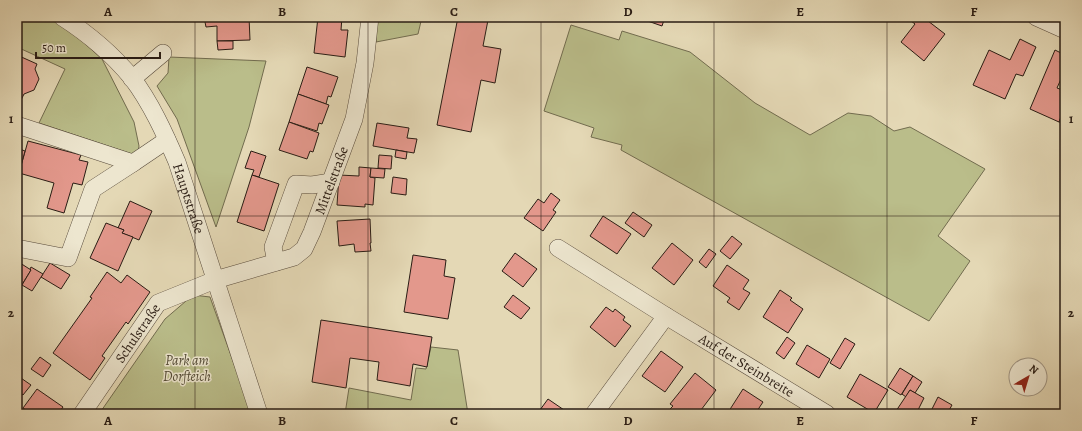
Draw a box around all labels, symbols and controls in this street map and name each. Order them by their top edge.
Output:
text: A [103,3,113,20]
text: B [278,3,286,20]
text: C [450,3,458,20]
text: D [623,3,633,20]
text: E [796,3,804,20]
text: F [971,3,978,20]
scale bar [36,34,160,60]
text: 50 m [42,40,66,56]
text: 1 [9,110,14,127]
text: 1 [1069,110,1074,127]
street label: Mittelstraße [310,144,353,217]
street label: Hauptstraße [168,161,209,236]
street label: Schulstraße [111,300,165,367]
text: 2 [8,304,15,321]
text: 2 [1068,304,1075,321]
street label: Auf der Steinbreite [694,329,798,402]
park label: Park am Dorfteich [163,351,211,386]
north arrow [1008,357,1048,397]
text: N [1026,361,1042,378]
text: A [103,412,113,429]
text: B [278,412,286,429]
text: C [450,412,458,429]
text: D [623,412,633,429]
text: E [796,412,804,429]
text: F [971,412,978,429]

